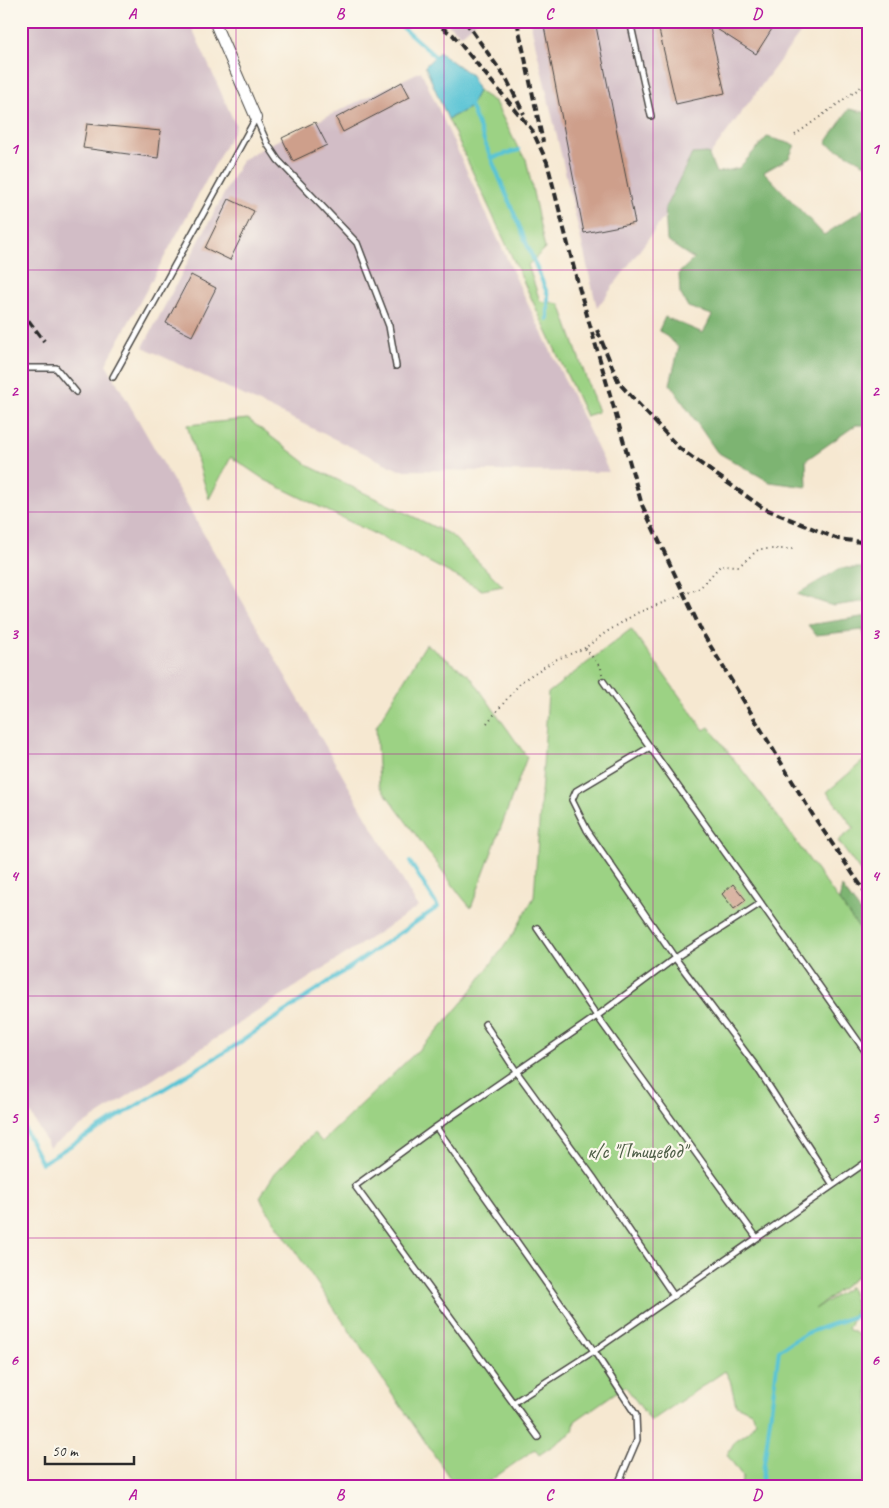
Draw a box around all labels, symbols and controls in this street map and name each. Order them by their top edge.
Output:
text: A [128,4,138,24]
text: B [336,4,346,24]
text: C [545,4,555,24]
text: D [752,4,763,24]
text: 1 [10,139,19,159]
text: 1 [871,139,880,159]
text: 2 [10,381,19,401]
text: 2 [871,381,880,401]
text: 3 [10,624,19,644]
text: 3 [871,624,880,644]
text: 4 [10,866,19,886]
text: 4 [871,866,880,886]
text: 5 [11,1108,20,1128]
text: 5 [872,1108,881,1128]
park label: к/с "Птицевод" [587,1139,691,1164]
text: 6 [10,1350,19,1370]
text: 6 [871,1350,880,1370]
scale bar [45,1433,134,1465]
text: 50 m [52,1442,79,1461]
text: A [128,1485,138,1505]
text: B [336,1485,346,1505]
text: C [545,1485,555,1505]
text: D [752,1485,763,1505]

